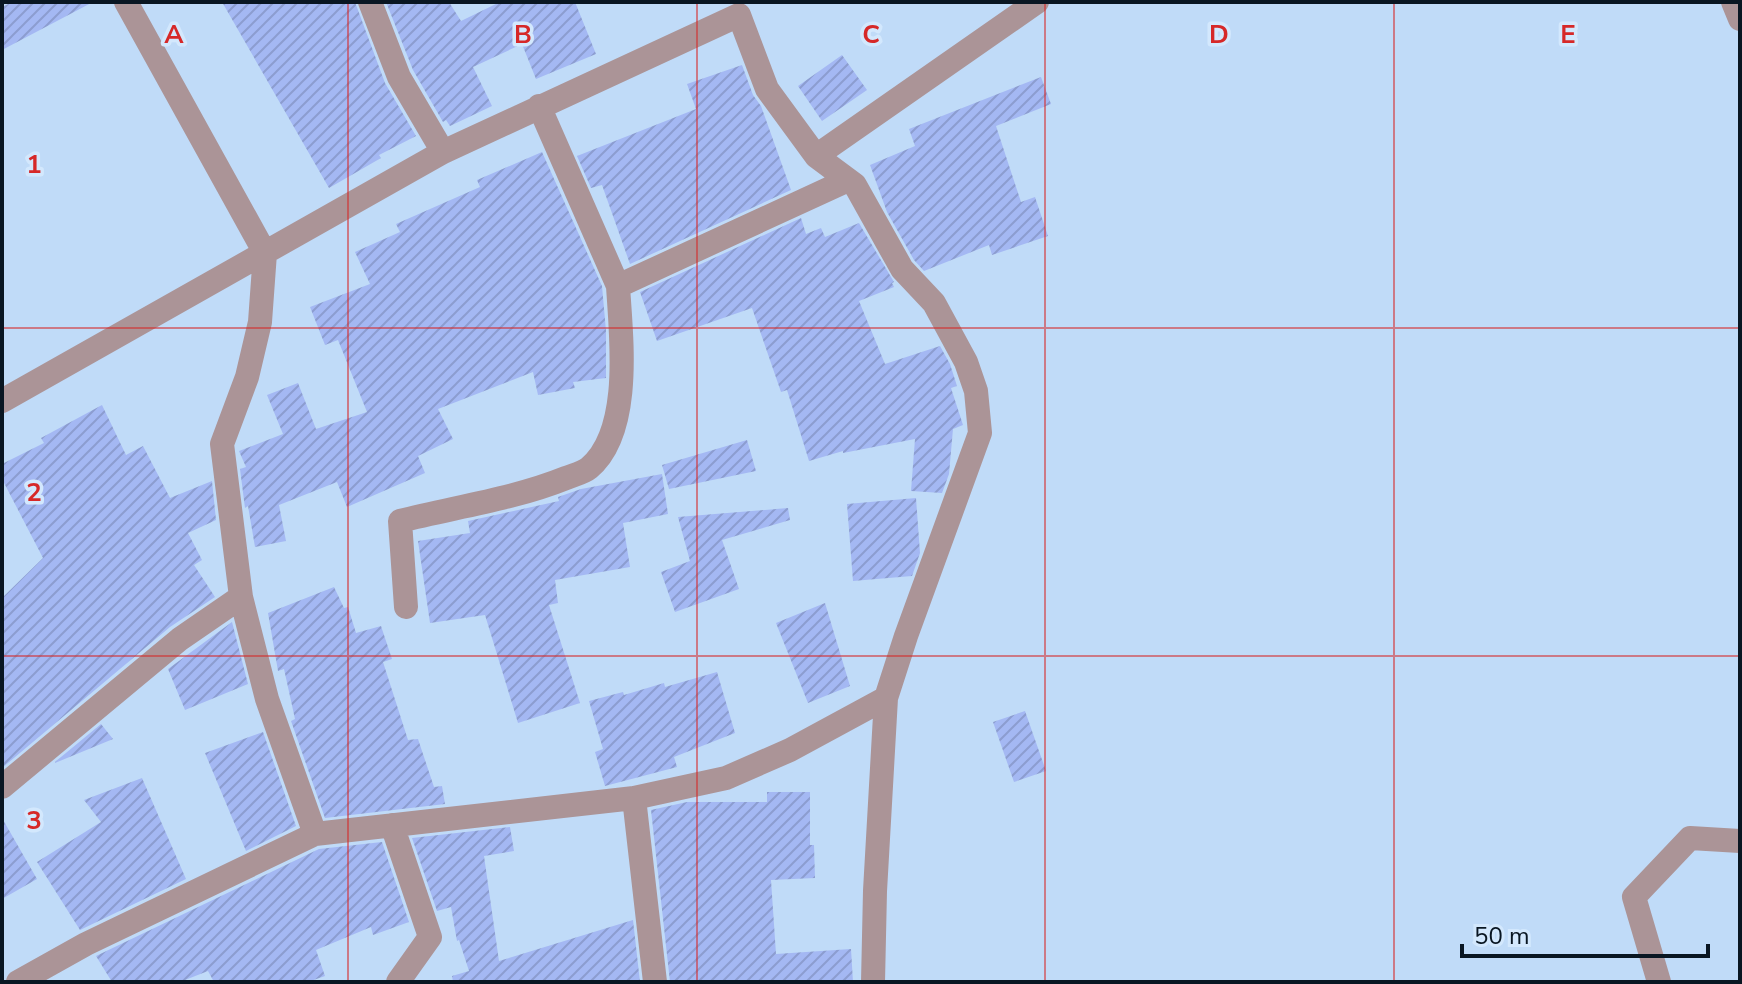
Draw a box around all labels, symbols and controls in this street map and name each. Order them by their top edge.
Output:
text: A [164,17,184,52]
text: B [514,17,532,52]
text: C [862,17,880,52]
text: D [1209,17,1229,52]
text: E [1560,17,1576,52]
text: 1 [26,147,42,182]
text: 2 [26,475,42,510]
text: 3 [26,803,42,838]
scale bar [1462,908,1708,958]
text: 50 m [1474,920,1530,952]

